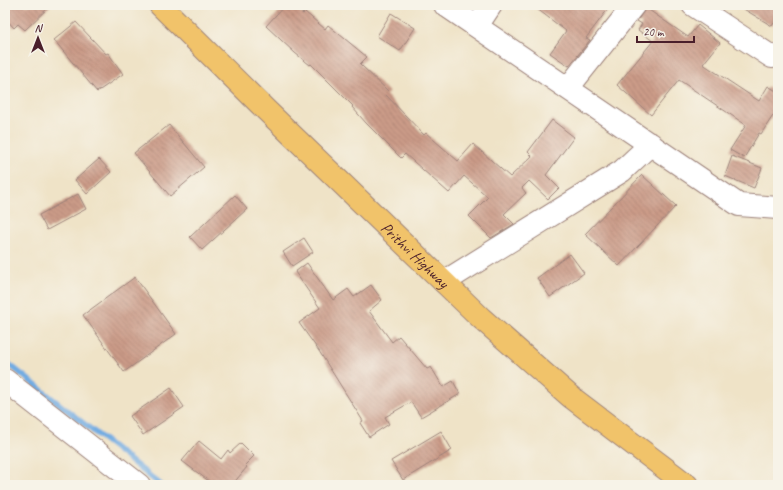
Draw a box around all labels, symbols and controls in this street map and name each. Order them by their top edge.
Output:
north arrow [18,18,58,58]
scale bar [637,18,694,44]
text: N [35,21,44,35]
text: 20 m [643,24,665,40]
street label: Prithvi Highway [377,218,454,294]

